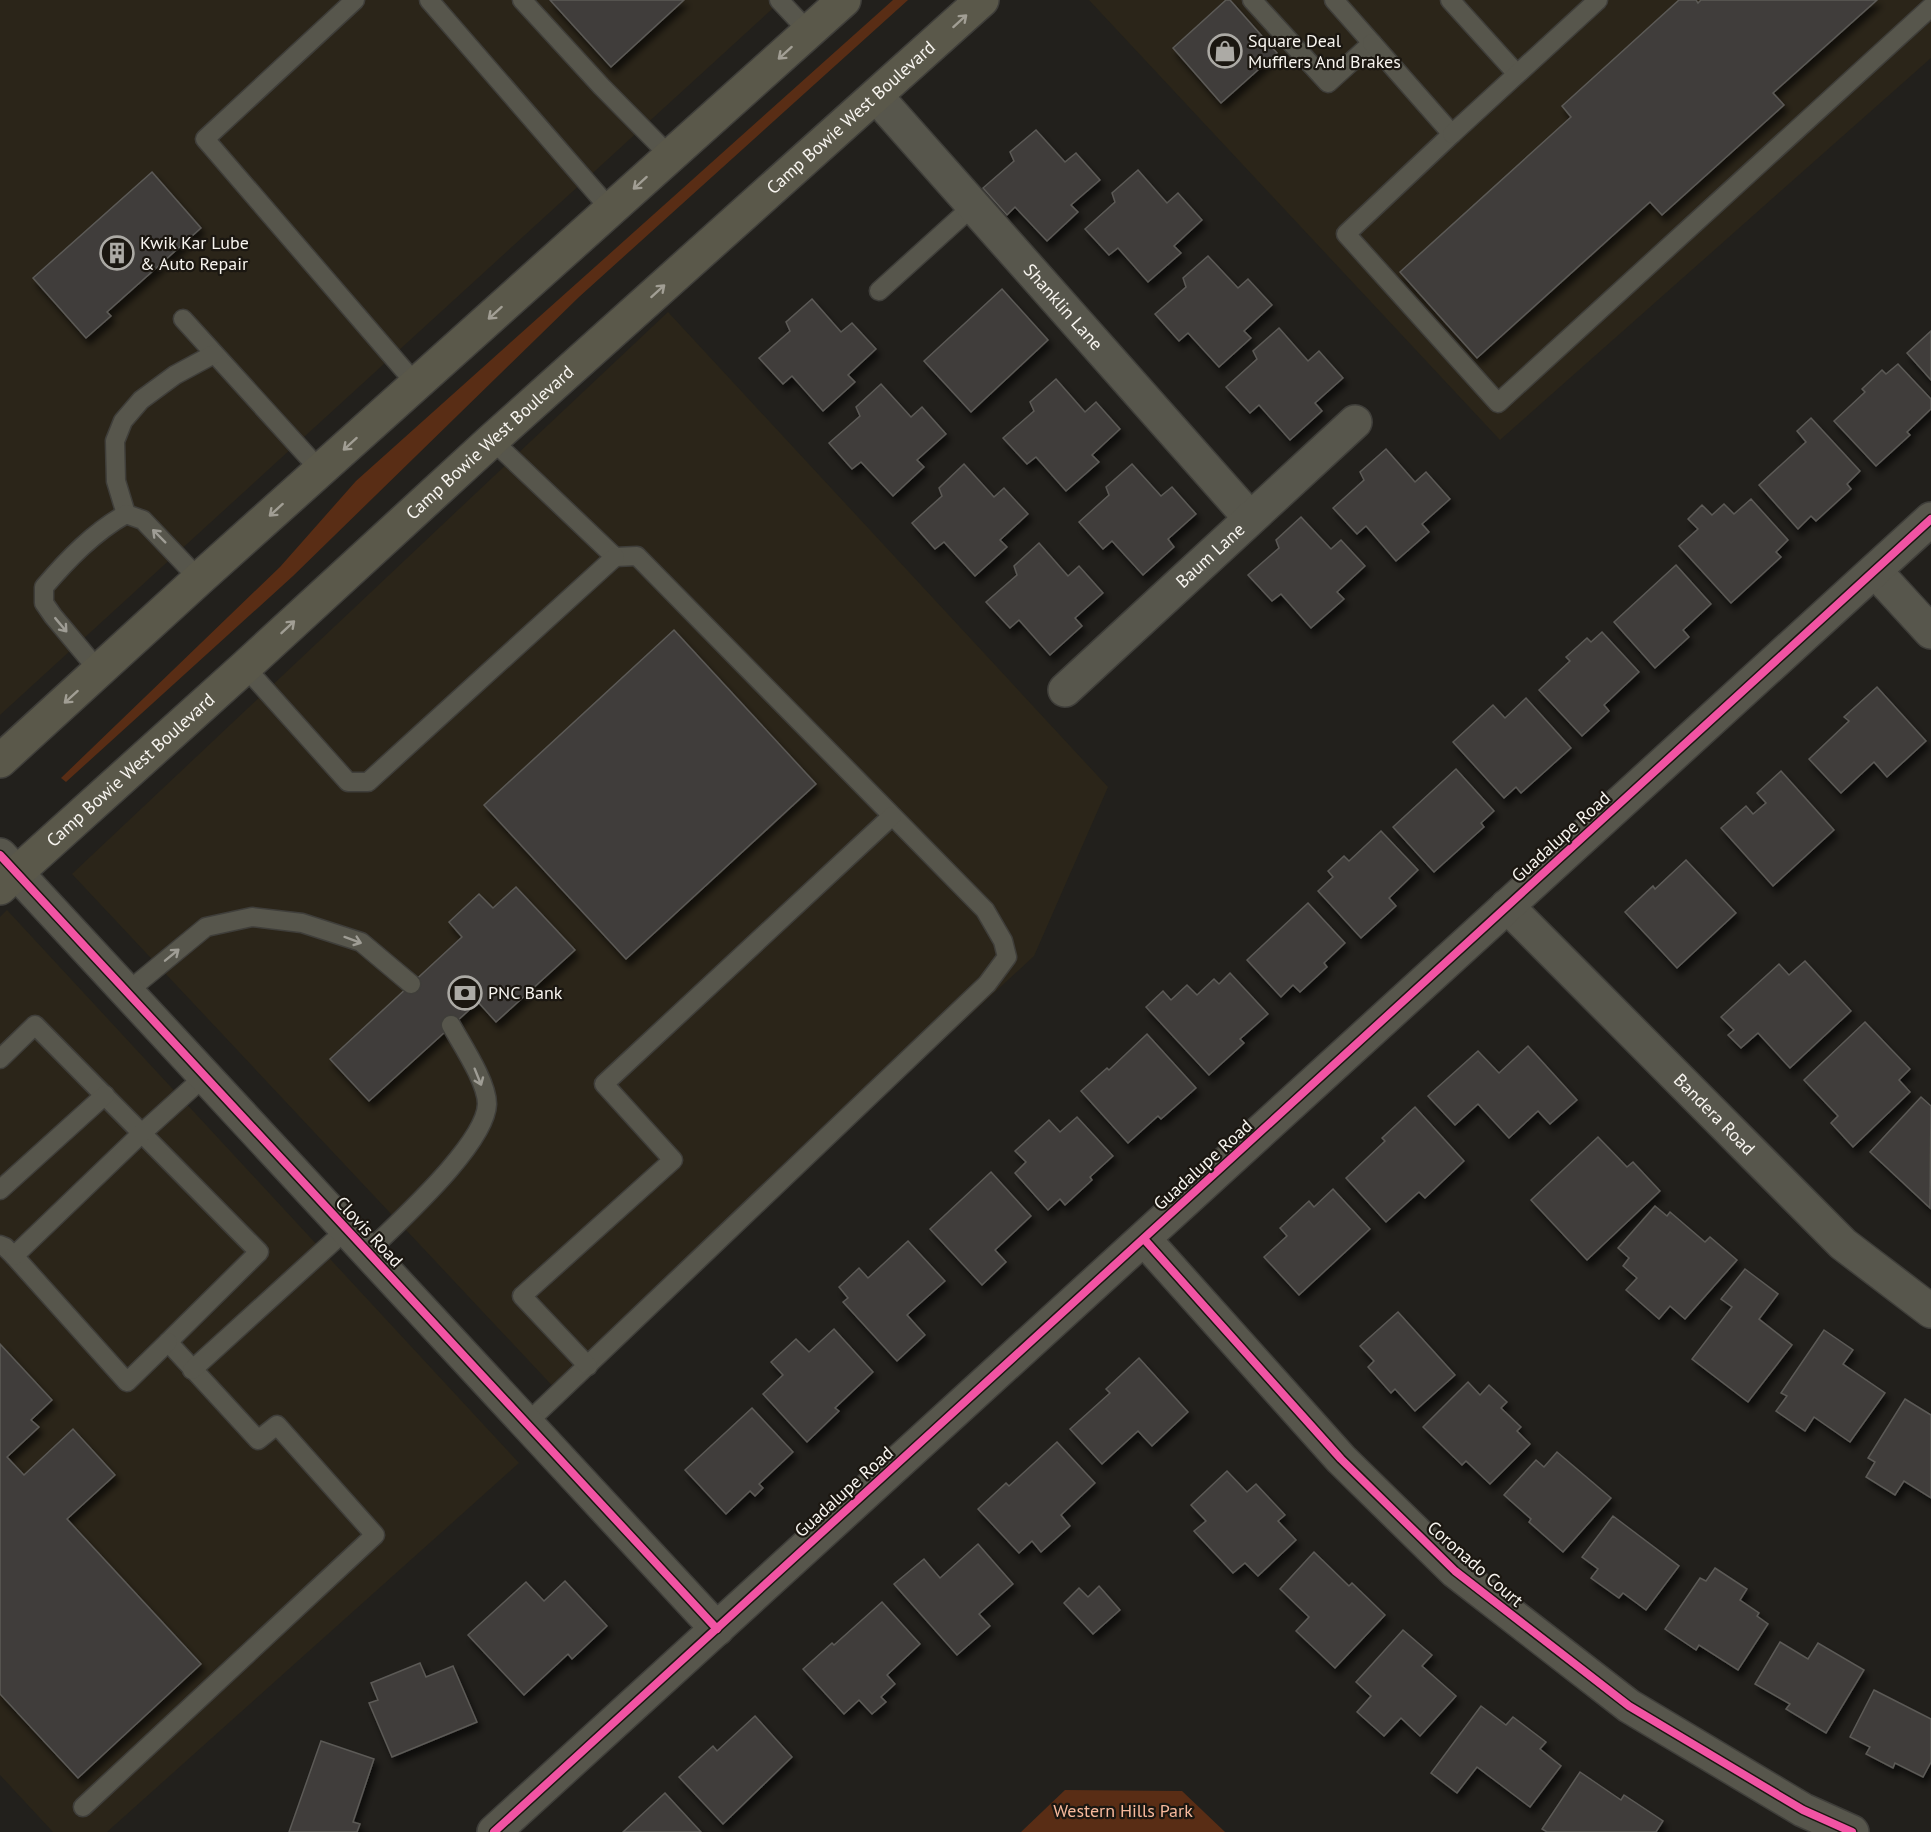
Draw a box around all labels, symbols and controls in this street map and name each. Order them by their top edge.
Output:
one-way arrow [952,13,967,28]
place label: Square Deal Mufflers And Brakes [1248,29,1401,73]
shop icon: Square Deal Mufflers And Brakes [1207,33,1243,69]
street label: Camp Bowie West Boulevard [762,36,940,199]
one-way arrow [778,46,793,60]
one-way arrow [633,176,648,190]
place label: Kwik Kar Lube & Auto Repair [140,231,249,275]
building icon: Kwik Kar Lube & Auto Repair [99,235,135,271]
street label: Shanklin Lane [1019,258,1108,355]
one-way arrow [650,284,665,298]
one-way arrow [488,306,503,320]
street label: Camp Bowie West Boulevard [401,360,578,524]
one-way arrow [342,437,357,451]
one-way arrow [269,502,284,516]
street label: Baum Lane [1171,518,1249,593]
one-way arrow [152,529,167,543]
one-way arrow [54,617,67,633]
one-way arrow [281,620,296,634]
street label: Camp Bowie West Boulevard [41,688,219,852]
one-way arrow [63,690,78,704]
street label: Guadalupe Road [1507,786,1615,887]
one-way arrow [343,935,361,946]
one-way arrow [164,948,180,961]
bank icon: PNC Bank [447,975,483,1011]
place label: PNC Bank [488,981,563,1004]
one-way arrow [473,1068,484,1086]
street label: Bandera Road [1669,1068,1760,1160]
street label: Guadalupe Road [1149,1114,1257,1215]
street label: Clovis Road [331,1191,408,1272]
street label: Guadalupe Road [790,1441,898,1542]
street label: Coronado Court [1423,1516,1528,1612]
park label: Western Hills Park [1053,1799,1193,1822]

